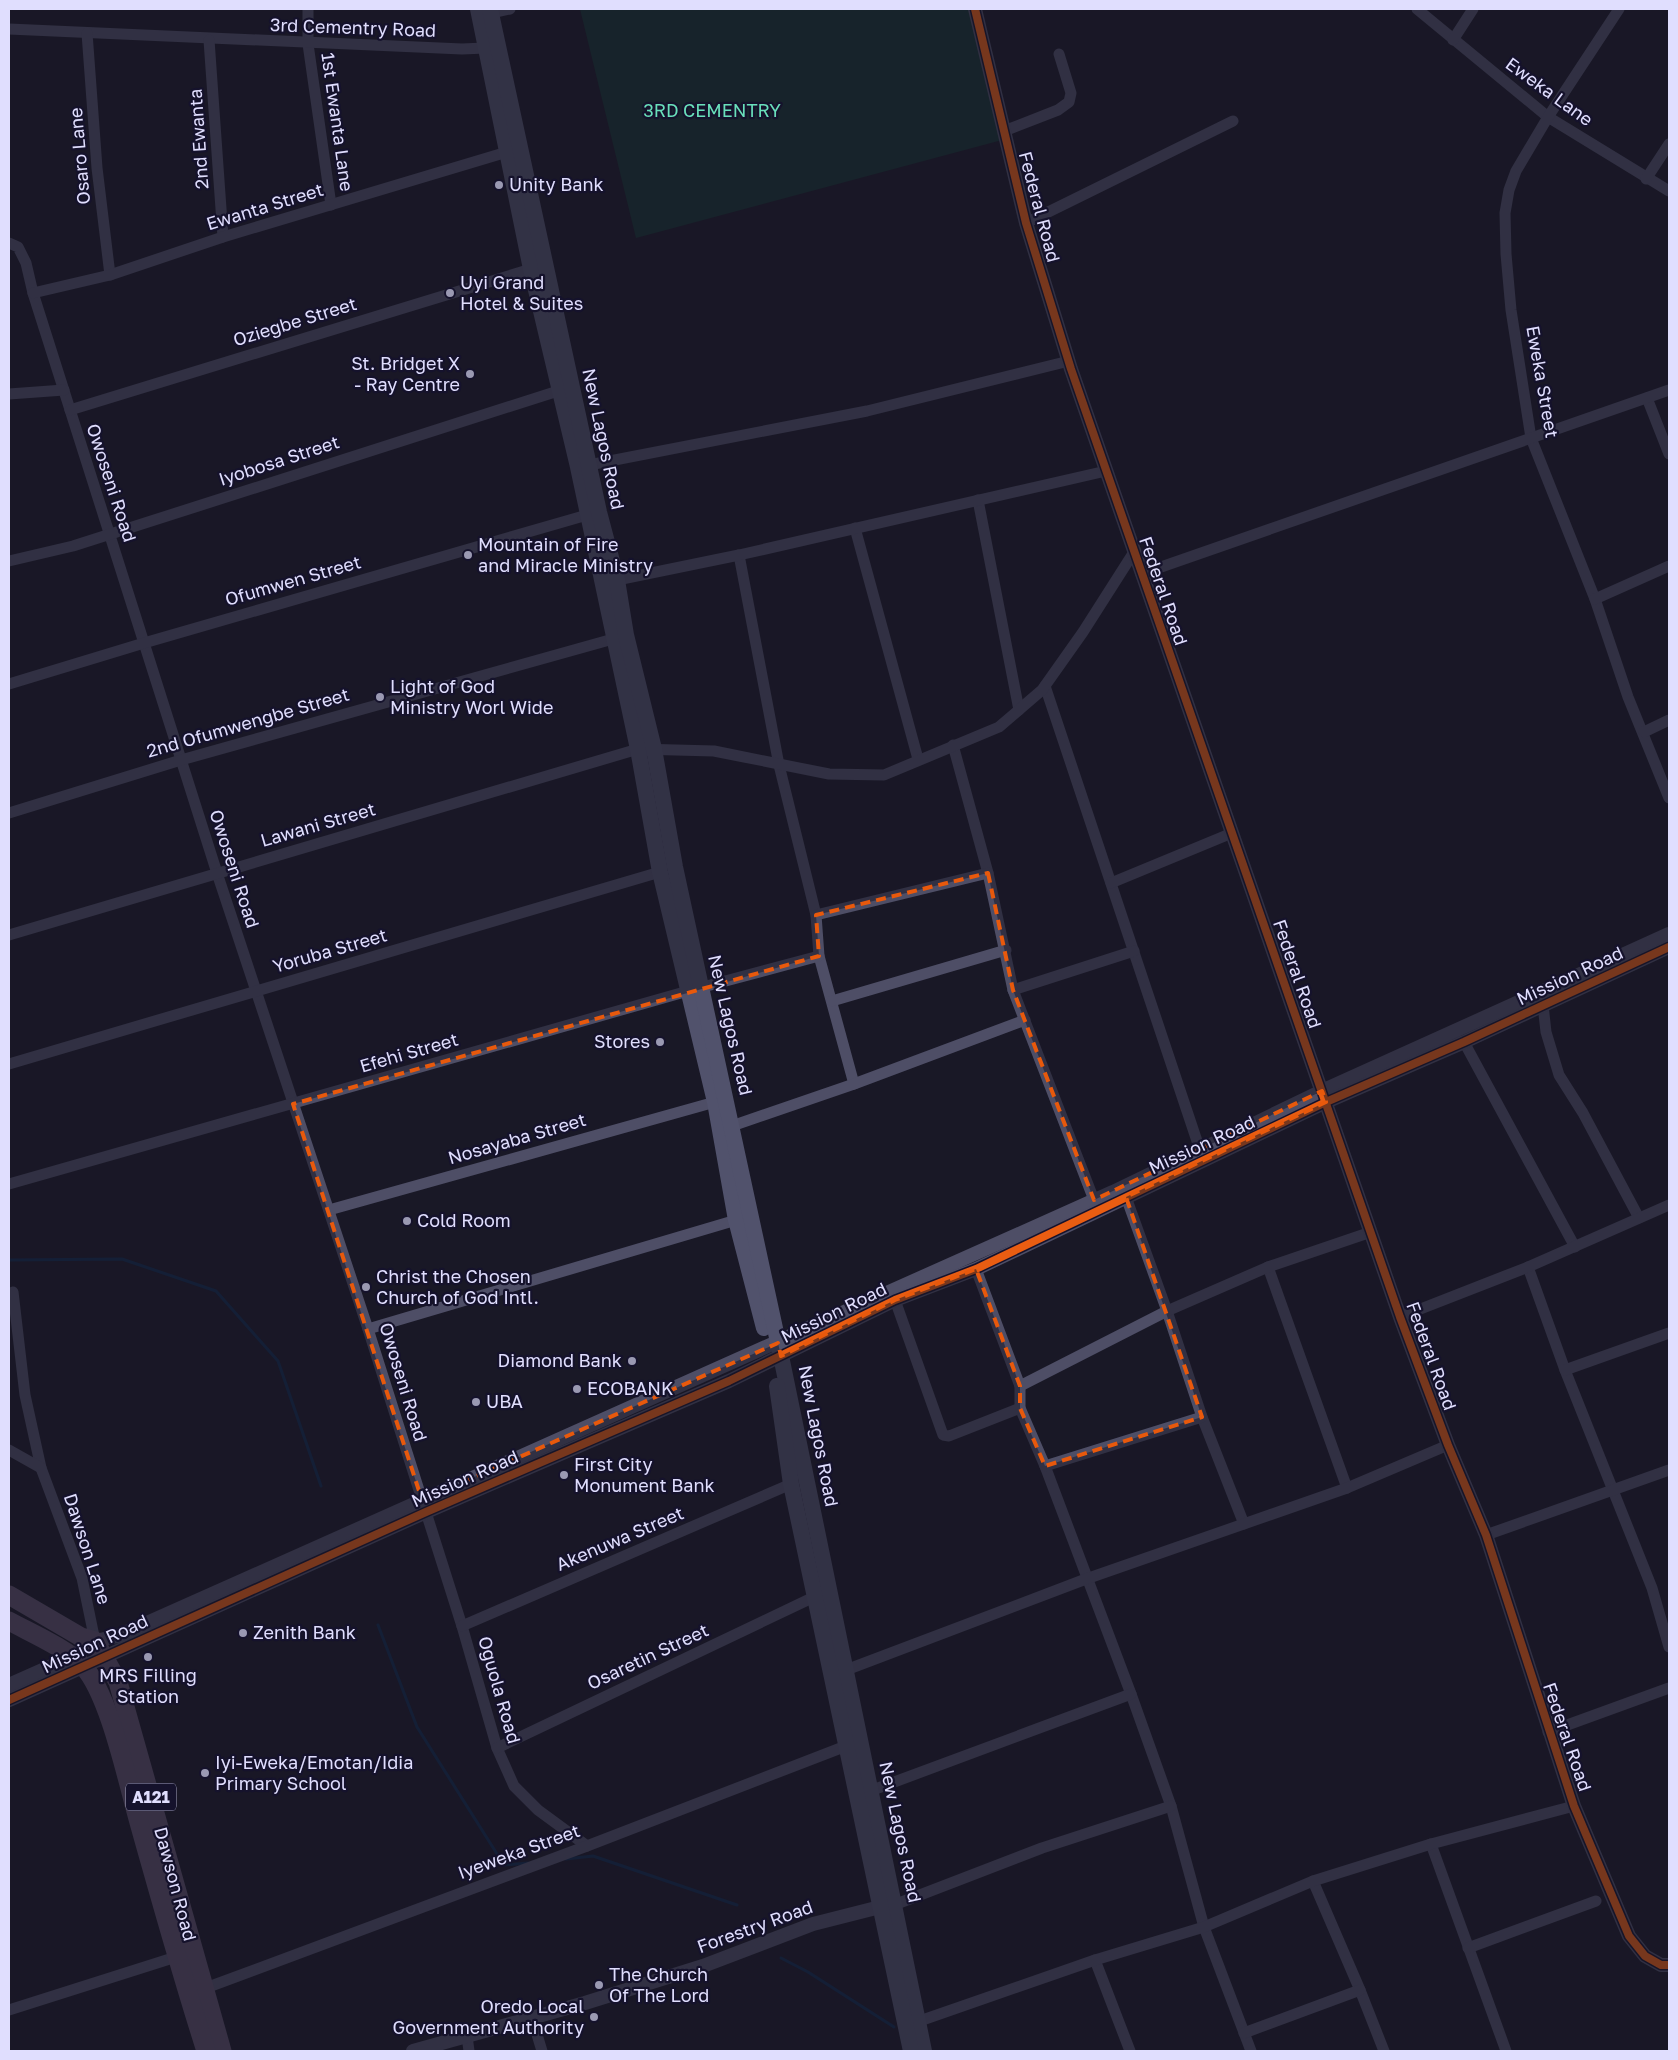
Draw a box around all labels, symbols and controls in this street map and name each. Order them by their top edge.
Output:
street label: 3rd Cementry Road [270,13,437,41]
street label: 1st Ewanta Lane [317,51,359,193]
street label: Eweka Lane [1502,52,1597,130]
street label: 2nd Ewanta [184,88,212,190]
park label: 3RD CEMENTRY [643,99,781,121]
street label: Osaro Lane [64,107,94,206]
street label: Federal Road [1015,149,1065,265]
place label: Unity Bank [509,173,604,195]
street label: Ewanta Street [204,178,326,234]
marker: Unity Bank [493,179,505,191]
place label: Uyi Grand Hotel & Suites [460,271,583,314]
marker: Uyi Grand Hotel & Suites [444,287,456,299]
street label: Oziegbe Street [230,292,359,350]
street label: Eweka Street [1522,324,1564,440]
place label: St. Bridget X - Ray Centre [351,352,460,395]
street label: New Lagos Road [578,366,630,511]
marker: St. Bridget X - Ray Centre [464,368,476,380]
street label: Owoseni Road [82,421,141,545]
street label: Iyobosa Street [216,430,342,490]
place label: Mountain of Fire and Miracle Ministry [478,533,653,576]
street label: Federal Road [1135,533,1193,648]
marker: Mountain of Fire and Miracle Ministry [462,549,474,561]
street label: Ofumwen Street [222,550,363,610]
place label: Light of God Ministry Worl Wide [390,675,553,718]
street label: 2nd Ofumwengbe Street [144,683,352,762]
marker: Light of God Ministry Worl Wide [374,691,386,703]
street label: Lawani Street [258,797,378,851]
street label: Owoseni Road [205,807,264,931]
street label: Federal Road [1269,916,1327,1031]
street label: Yoruba Street [270,923,389,977]
street label: Mission Road [1513,941,1626,1009]
street label: New Lagos Road [704,952,758,1097]
street label: Efehi Street [357,1027,461,1077]
place label: Stores [594,1030,650,1052]
marker: Stores [654,1036,666,1048]
street label: Nosayaba Street [445,1108,588,1168]
street label: Mission Road [1145,1110,1258,1178]
place label: Cold Room [417,1209,511,1231]
marker: Cold Room [401,1215,413,1227]
place label: Christ the Chosen Church of God Intl. [376,1265,539,1308]
street label: Mission Road [777,1277,890,1347]
marker: Christ the Chosen Church of God Intl. [360,1281,372,1293]
street label: Federal Road [1402,1298,1462,1413]
street label: Owoseni Road [375,1320,432,1444]
place label: Diamond Bank [498,1349,622,1371]
marker: Diamond Bank [626,1355,638,1367]
street label: New Lagos Road [794,1363,843,1508]
place label: ECOBANK [587,1377,673,1399]
marker: ECOBANK [571,1383,583,1395]
place label: UBA [486,1390,523,1412]
marker: UBA [470,1396,482,1408]
street label: Mission Road [408,1445,521,1511]
place label: First City Monument Bank [574,1453,715,1496]
marker: First City Monument Bank [558,1469,570,1481]
street label: Dawson Lane [60,1491,116,1607]
street label: Akenuwa Street [553,1501,687,1575]
street label: Mission Road [38,1609,151,1677]
street label: Osaretin Street [583,1618,712,1694]
place label: Zenith Bank [253,1621,356,1643]
marker: Zenith Bank [237,1627,249,1639]
street label: Oguola Road [474,1634,526,1746]
marker: MRS Filling Station [142,1651,154,1663]
place label: MRS Filling Station [99,1664,197,1707]
street label: Federal Road [1539,1679,1597,1794]
place label: Iyi-Eweka/Emotan/Idia Primary School [215,1751,413,1794]
street label: New Lagos Road [875,1759,927,1904]
marker: Iyi-Eweka/Emotan/Idia Primary School [199,1767,211,1779]
road number: A121 [126,1784,176,1810]
street label: Iyeweka Street [455,1819,583,1883]
street label: Dawson Road [150,1824,202,1943]
street label: Forestry Road [694,1895,816,1957]
place label: The Church Of The Lord [609,1963,709,2006]
marker: The Church Of The Lord [593,1979,605,1991]
place label: Oredo Local Government Authority [393,1995,584,2038]
marker: Oredo Local Government Authority [588,2011,600,2023]

